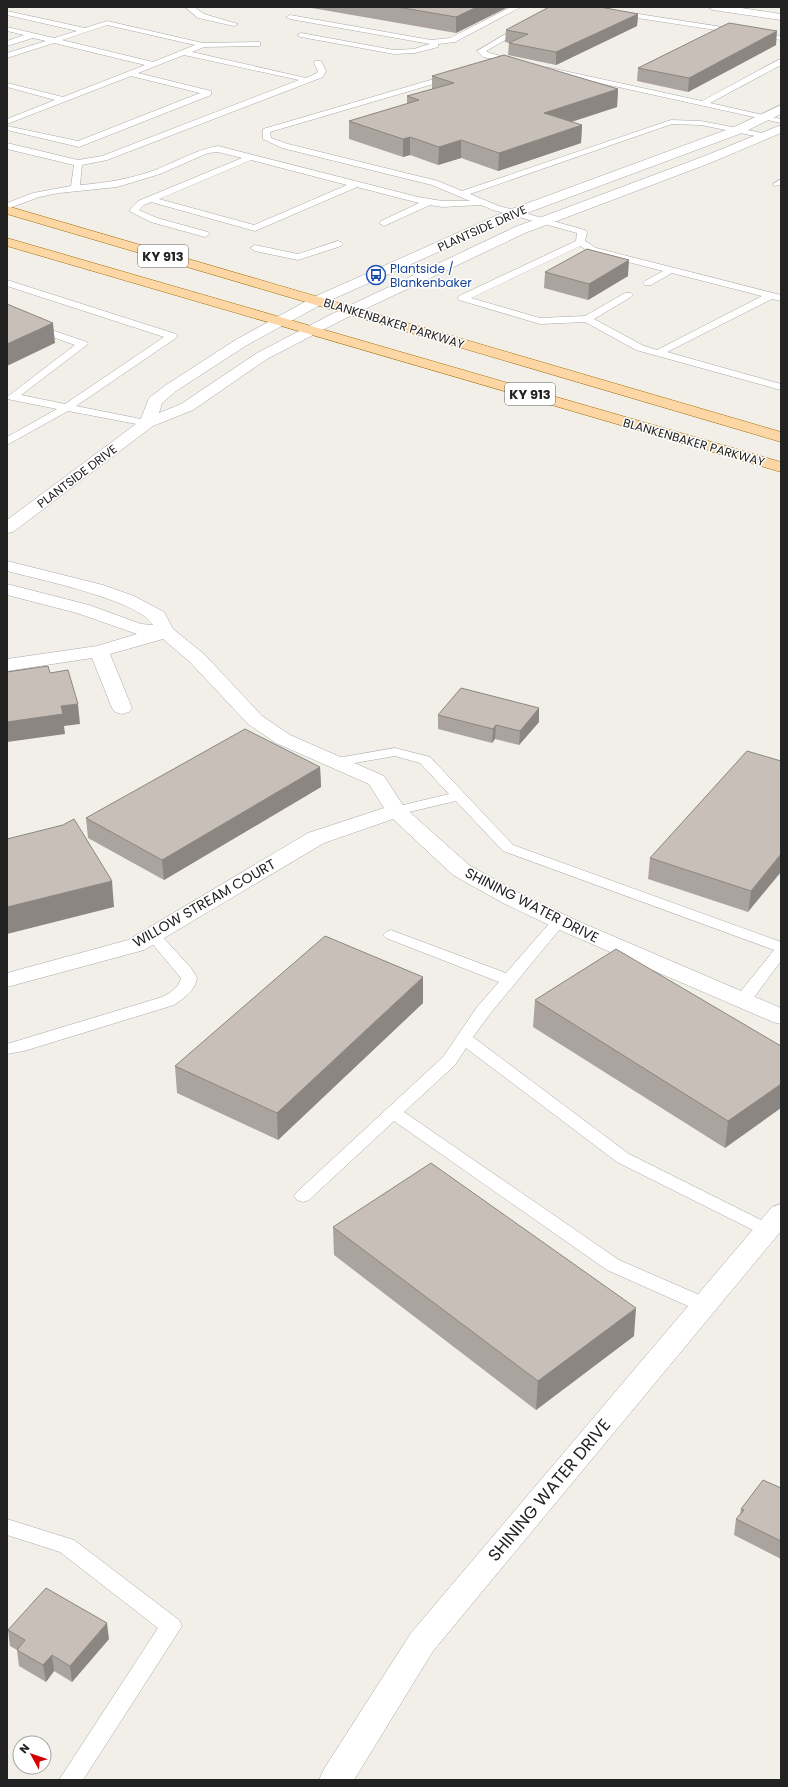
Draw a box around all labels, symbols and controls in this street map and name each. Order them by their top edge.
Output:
street label: PLANTSIDE DRIVE [435,201,529,255]
road number: KY 913 [138,245,188,267]
place label: Plantside / Blankenbaker [390,260,472,291]
bus stop icon: Plantside / Blankenbaker [365,264,387,286]
street label: BLANKENBAKER PARKWAY [321,293,467,353]
road number: KY 913 [505,383,555,405]
street label: BLANKENBAKER PARKWAY [621,414,767,470]
street label: PLANTSIDE DRIVE [34,440,120,512]
street label: WILLOW STREAM COURT [129,854,279,952]
street label: SHINING WATER DRIVE [462,863,602,947]
street label: SHINING WATER DRIVE [482,1414,616,1566]
north arrow [12,1735,52,1775]
text: N [16,1740,33,1757]

